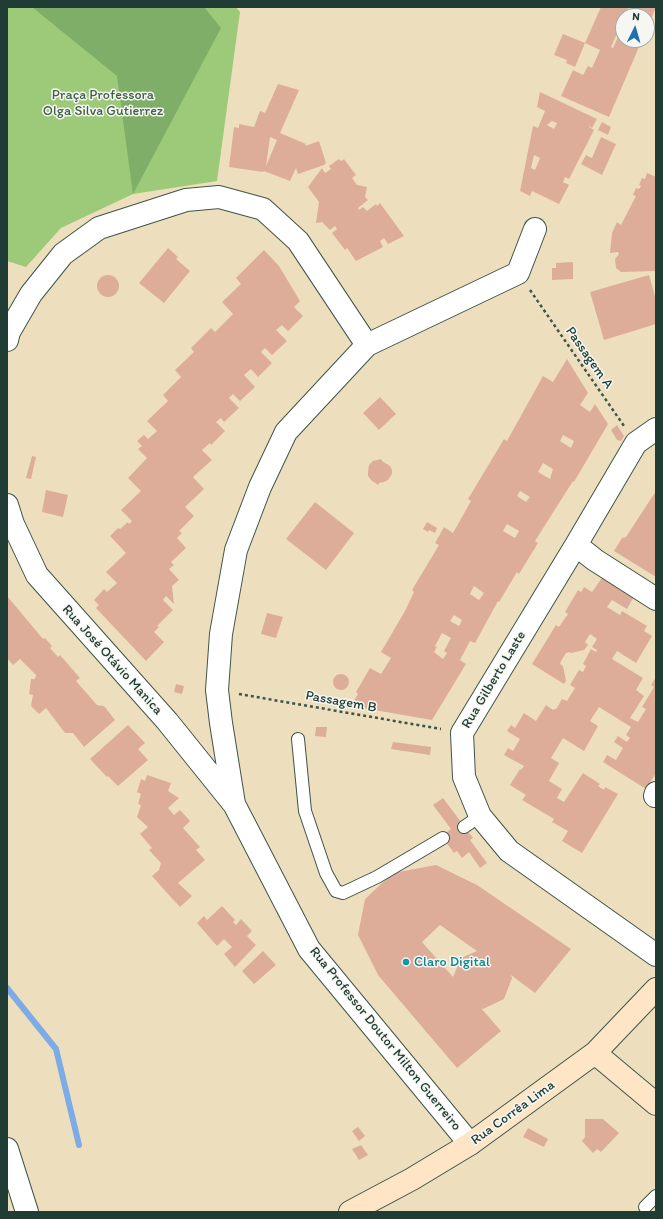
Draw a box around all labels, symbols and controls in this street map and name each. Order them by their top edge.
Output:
north arrow [615,8,655,48]
text: N [632,10,640,23]
park label: Praça Professora Olga Silva Gutierrez [43,87,163,120]
street label: Passagem A [561,324,617,392]
street label: Rua José Otávio Manica [58,601,166,719]
street label: Rua Gilberto Laste [458,628,530,732]
street label: Passagem B [304,687,378,717]
street label: Rua Professor Doutor Milton Guerreiro [306,944,464,1134]
place label: Claro Digital [414,954,490,970]
marker: Claro Digital [401,957,411,967]
street label: Rua Corrêa Lima [468,1077,558,1149]

